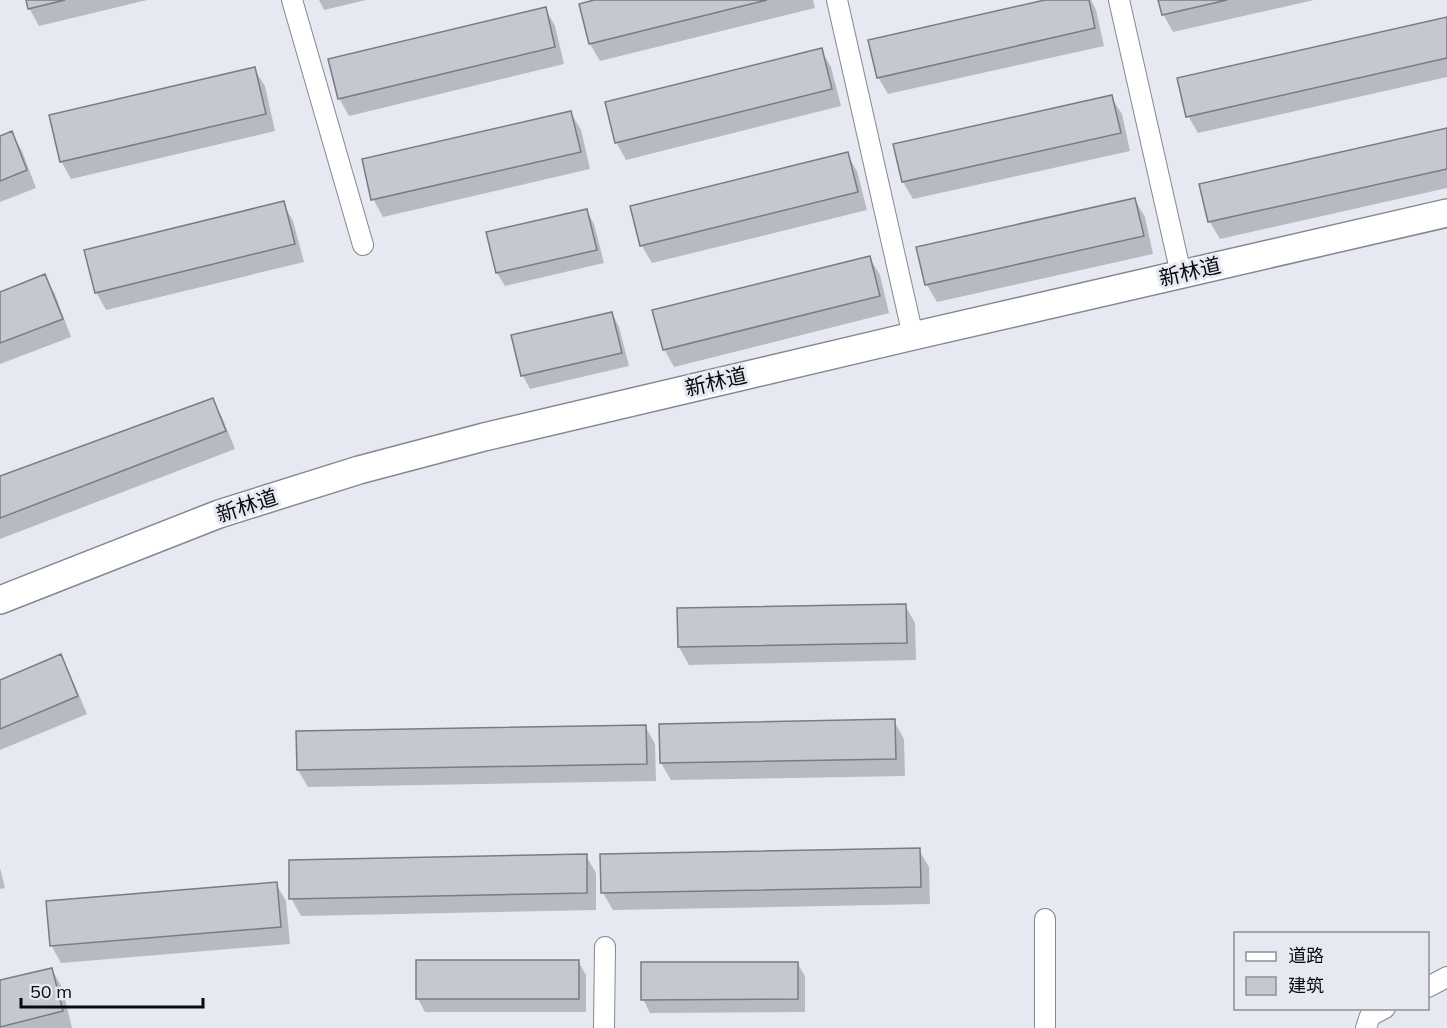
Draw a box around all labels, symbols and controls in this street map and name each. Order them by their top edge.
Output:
street label: 新林道 [1156,251,1223,291]
street label: 新林道 [682,361,749,401]
street label: 新林道 [213,483,281,527]
legend [1234,932,1429,1010]
text: 道路 [1288,944,1324,967]
scale bar [21,971,202,1009]
text: 建筑 [1288,974,1324,997]
text: 50 m [30,980,72,1003]

